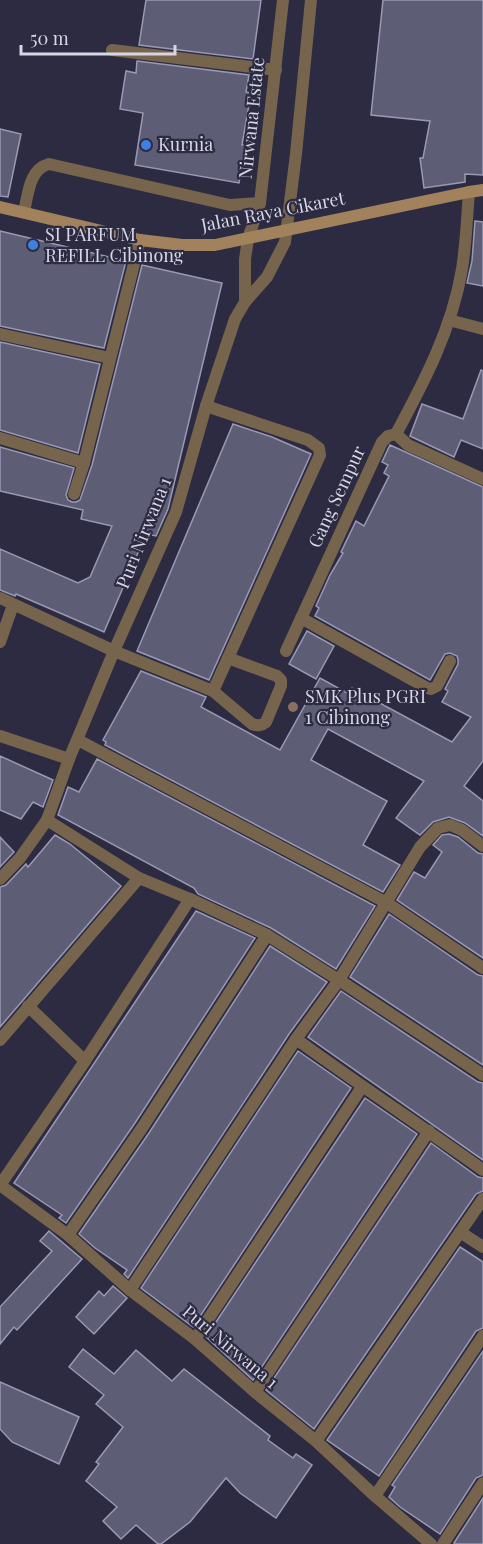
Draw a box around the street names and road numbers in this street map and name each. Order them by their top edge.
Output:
street label: Nirwana Estate [233,56,269,180]
street label: Jalan Raya Cikaret [198,185,347,237]
street label: Gang Sempur [302,442,370,551]
street label: Puri Nirwana 1 [110,473,176,592]
street label: Puri Nirwana 1 [178,1299,284,1394]

